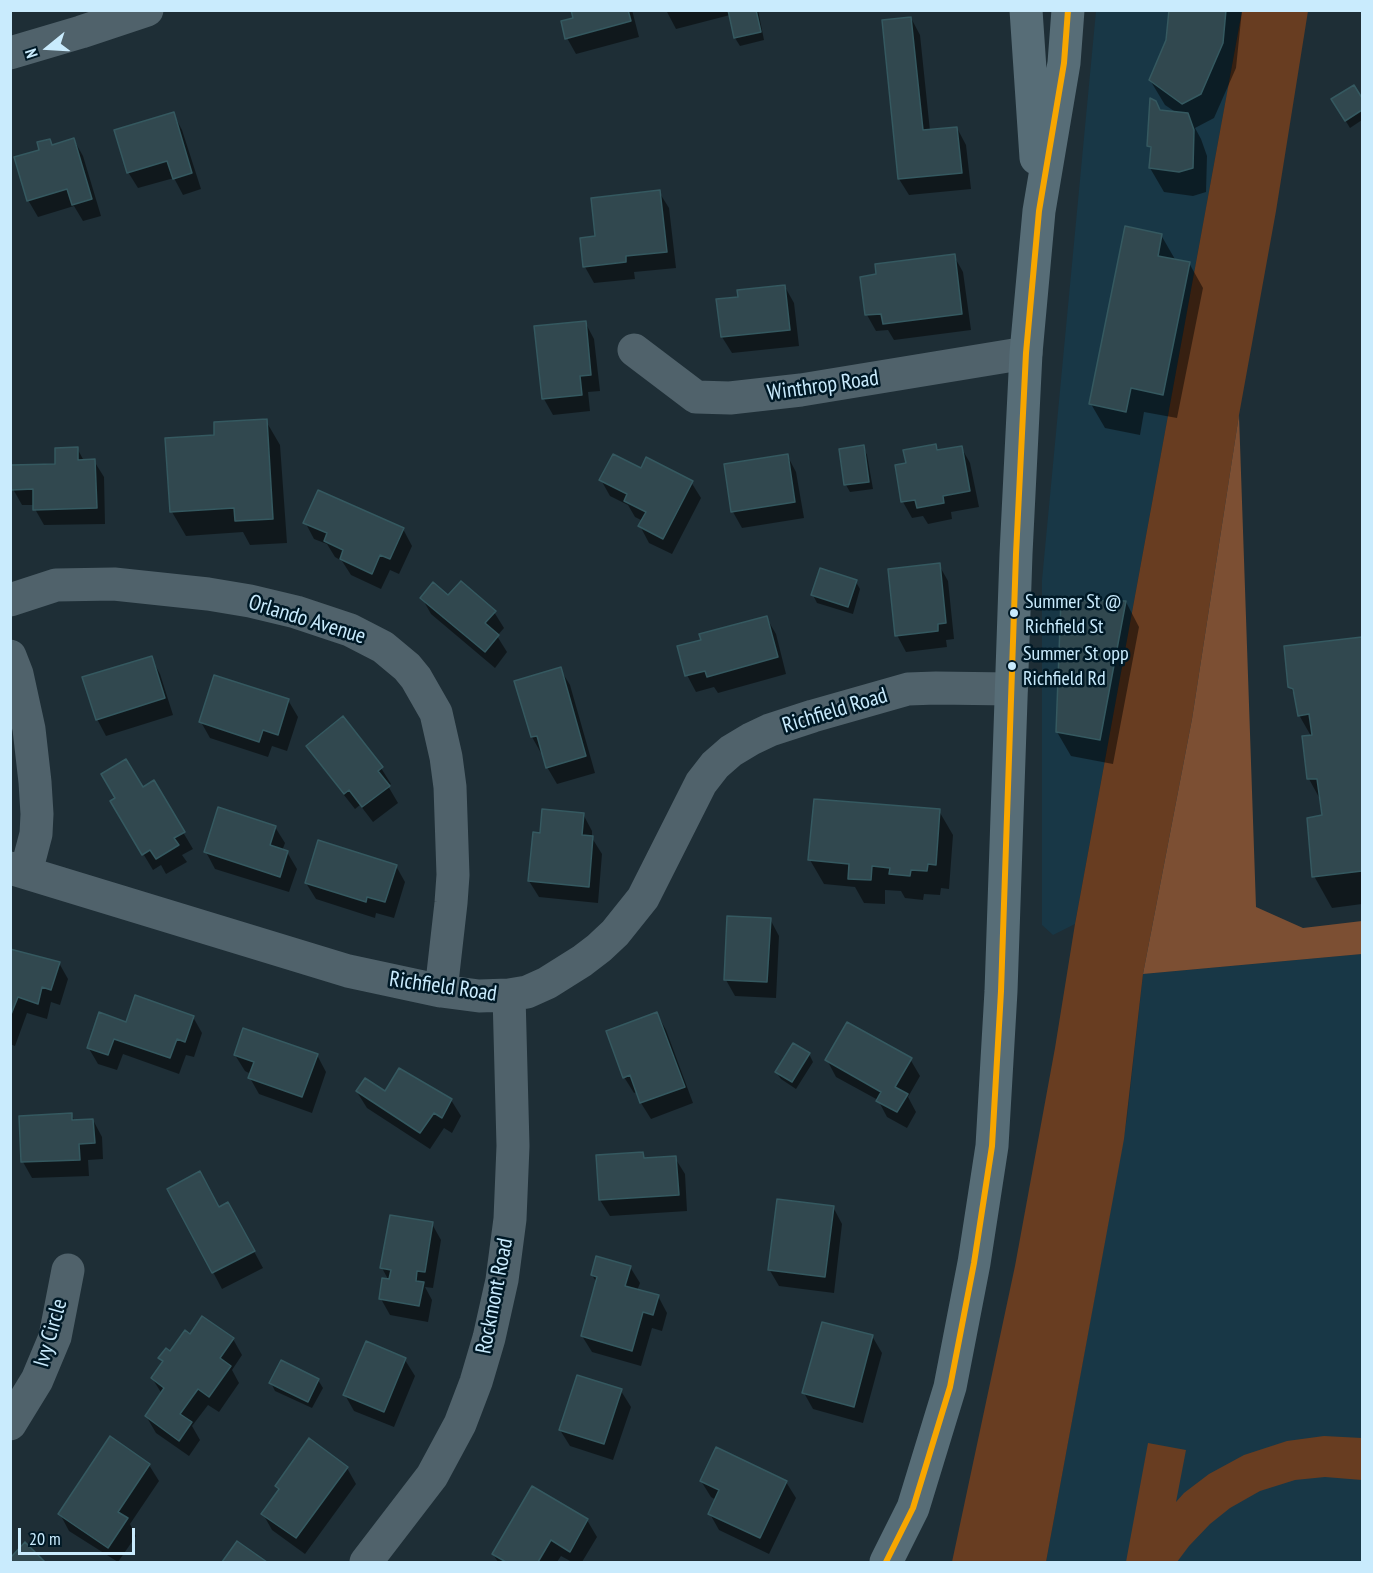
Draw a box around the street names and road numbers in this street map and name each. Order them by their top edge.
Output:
street label: Winthrop Road [766,365,880,407]
street label: Orlando Avenue [245,590,369,650]
street label: Richfield Road [779,683,891,739]
street label: Richfield Road [387,966,499,1008]
street label: Rockmont Road [471,1236,519,1356]
street label: Ivy Circle [29,1296,73,1370]

